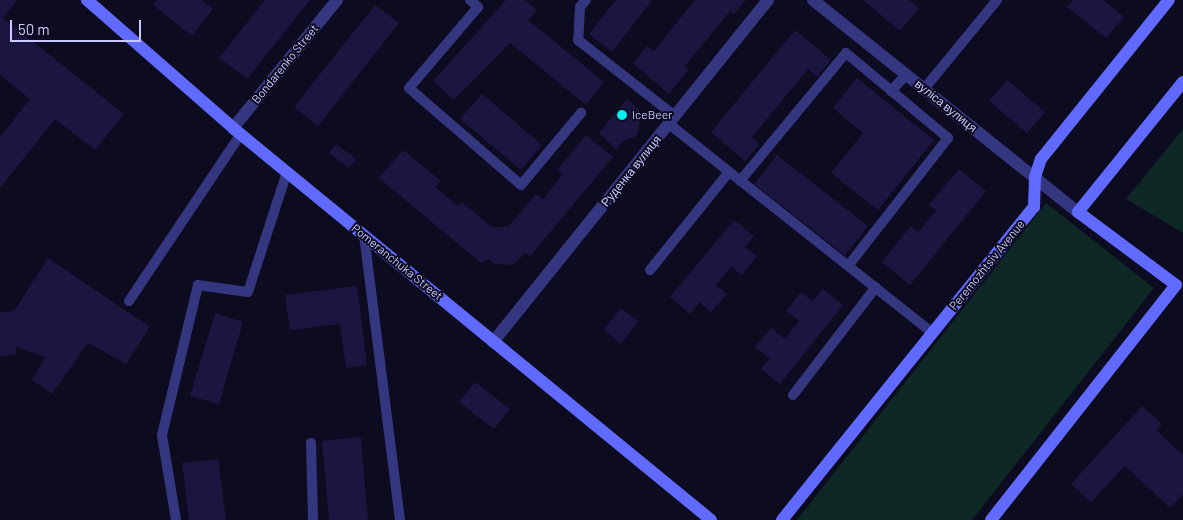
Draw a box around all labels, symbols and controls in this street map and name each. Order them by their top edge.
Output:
scale bar [12,10,144,42]
text: 50 m [18,20,50,38]
street label: Bondarenko Street [249,21,321,107]
street label: вуліса вулиця [912,77,980,135]
place label: IceBeer [632,108,672,122]
marker: IceBeer [616,109,628,121]
street label: Руденка вулиця [598,133,664,209]
street label: Peremozhtsiv Avenue [946,217,1028,313]
street label: Pomeranchuka Street [349,221,445,303]

